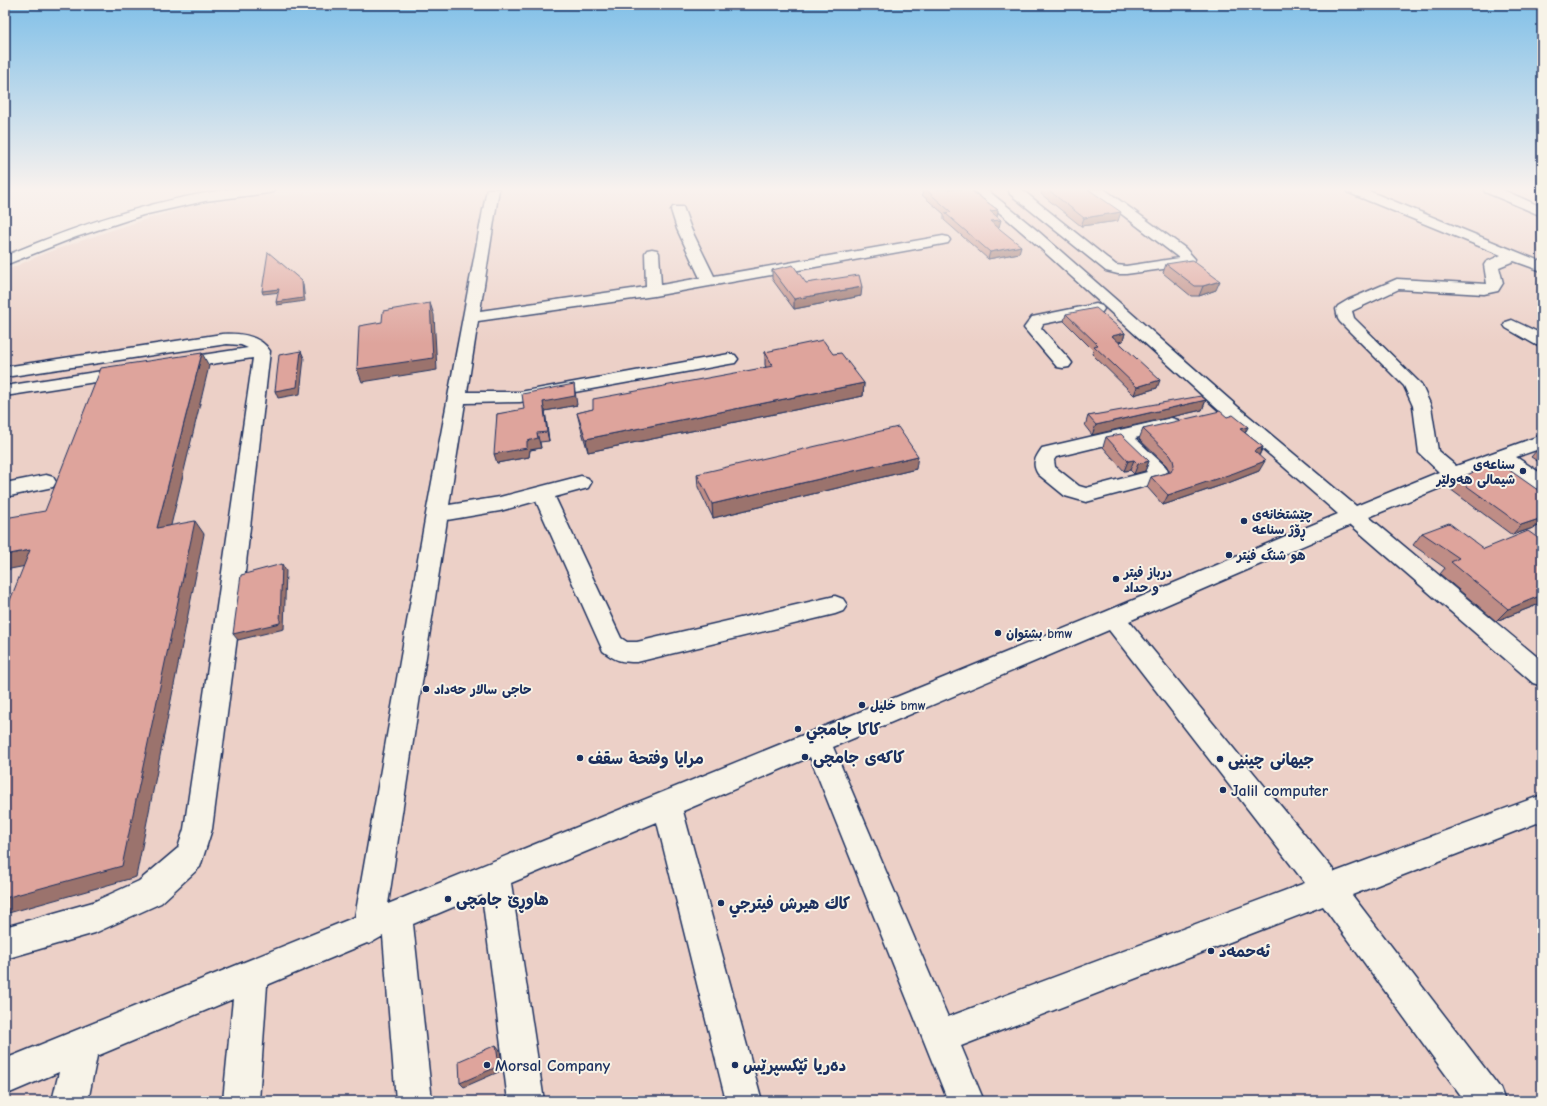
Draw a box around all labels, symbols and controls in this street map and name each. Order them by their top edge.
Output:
place label: سناعەی شیمالی هەولێر [1435,457,1515,488]
marker: سناعەی شیمالی هەولێر [1518,466,1528,476]
place label: چێشتخانەی ڕۆژ سناعه [1252,507,1313,541]
marker: چێشتخانەی ڕۆژ سناعه [1239,516,1249,526]
place label: هو شنگ فيتر [1235,547,1306,564]
marker: هو شنگ فيتر [1224,550,1234,560]
place label: درباز فیتر و حداد [1122,565,1172,596]
marker: درباز فیتر و حداد [1111,574,1121,584]
place label: بشتوان bmw [1006,626,1073,642]
marker: بشتوان bmw [993,628,1003,638]
place label: حاجی سالار حەداد [434,682,532,698]
marker: حاجی سالار حەداد [421,684,431,694]
place label: خليل bmw [870,698,926,714]
marker: خليل bmw [857,700,867,710]
place label: كاكا جامجي [806,721,881,744]
marker: كاكا جامجي [793,724,803,734]
place label: کاکەی جامچی [813,749,905,768]
place label: مرايا وفتحة سقف [588,750,704,769]
place label: جیهانی چینیی [1228,751,1314,770]
marker: کاکەی جامچی [800,752,810,762]
marker: مرايا وفتحة سقف [575,753,585,763]
marker: جیهانی چینیی [1215,754,1225,764]
place label: Jalil computer [1231,782,1329,800]
marker: Jalil computer [1218,785,1228,795]
place label: هاوڕێ جامچی [456,891,549,913]
marker: هاوڕێ جامچی [443,894,453,904]
place label: كاك هيرش فيترجي [729,895,850,918]
marker: كاك هيرش فيترجي [716,898,726,908]
place label: ئەحمەد [1219,943,1271,961]
marker: ئەحمەد [1206,946,1216,956]
place label: Morsal Company [495,1057,611,1075]
place label: دەریا ئێکسپرێس [743,1057,846,1076]
marker: Morsal Company [482,1060,492,1070]
marker: دەریا ئێکسپرێس [730,1060,740,1070]

